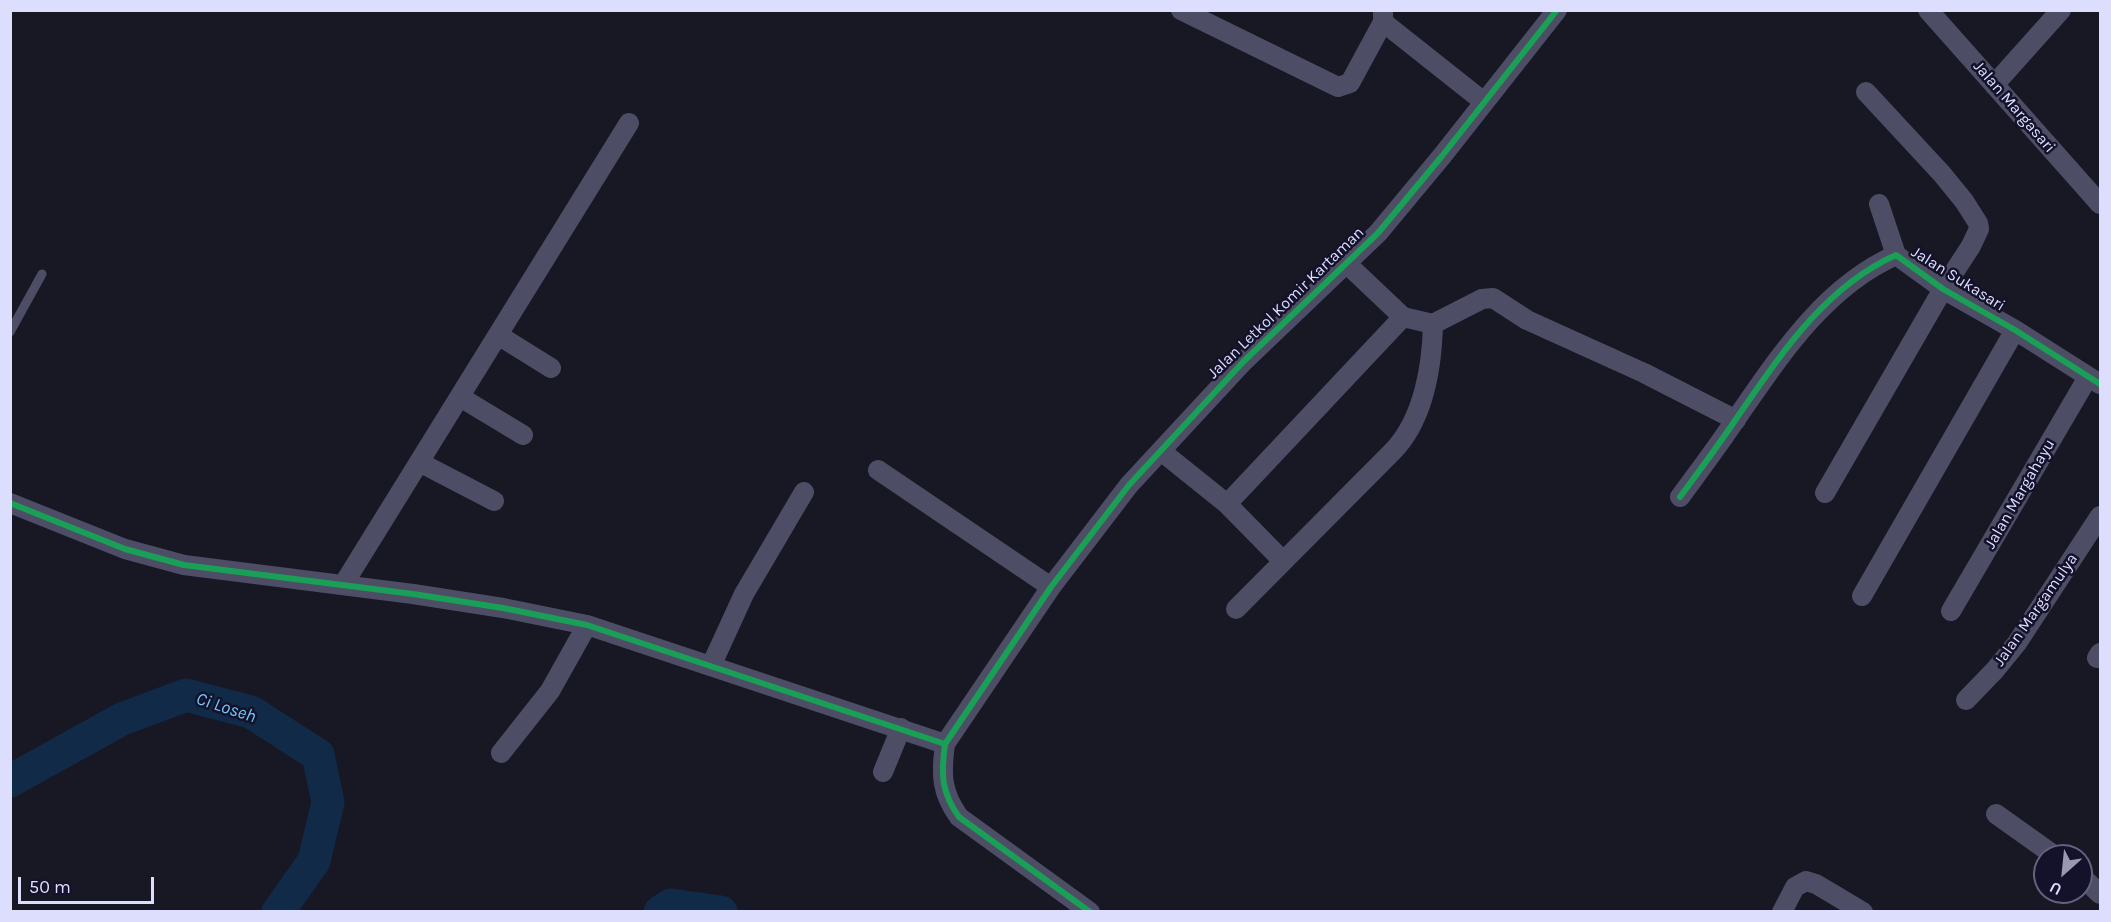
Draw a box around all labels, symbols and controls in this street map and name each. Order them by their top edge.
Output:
street label: Jalan Margasari [1969,57,2059,157]
street label: Jalan Letkol Komir Kartaman [1204,223,1368,383]
street label: Jalan Sukasari [1908,243,2008,315]
street label: Jalan Margahayu [1981,436,2059,552]
street label: Jalan Margamulya [1990,550,2082,670]
water label: Ci Loseh [193,688,259,728]
north arrow [2033,844,2093,904]
scale bar [21,865,158,903]
text: 50 m [29,876,71,898]
text: U [2046,878,2065,900]

